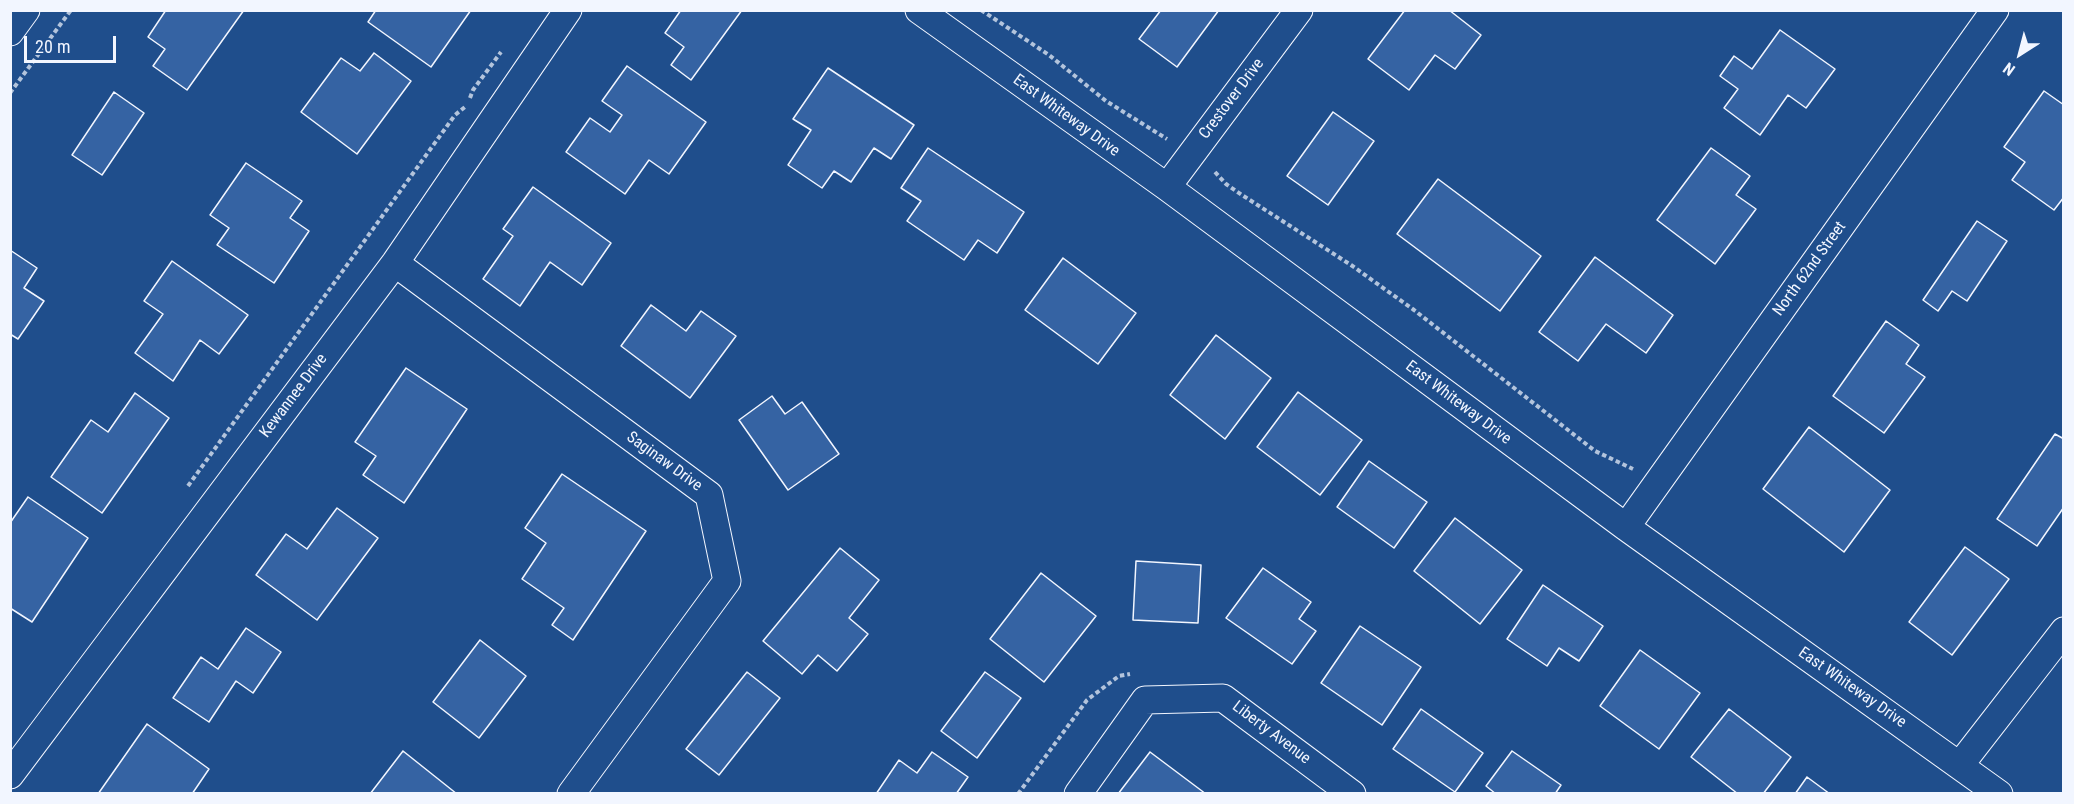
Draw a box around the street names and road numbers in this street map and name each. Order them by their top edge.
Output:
street label: Crestover Drive [1196,55,1268,143]
street label: East Whiteway Drive [1009,71,1123,161]
street label: North 62nd Street [1769,218,1851,320]
street label: Kewannee Drive [256,350,332,442]
street label: East Whiteway Drive [1401,357,1515,449]
street label: Saginaw Drive [622,428,706,496]
street label: East Whiteway Drive [1794,644,1910,732]
street label: Liberty Avenue [1228,697,1314,769]

